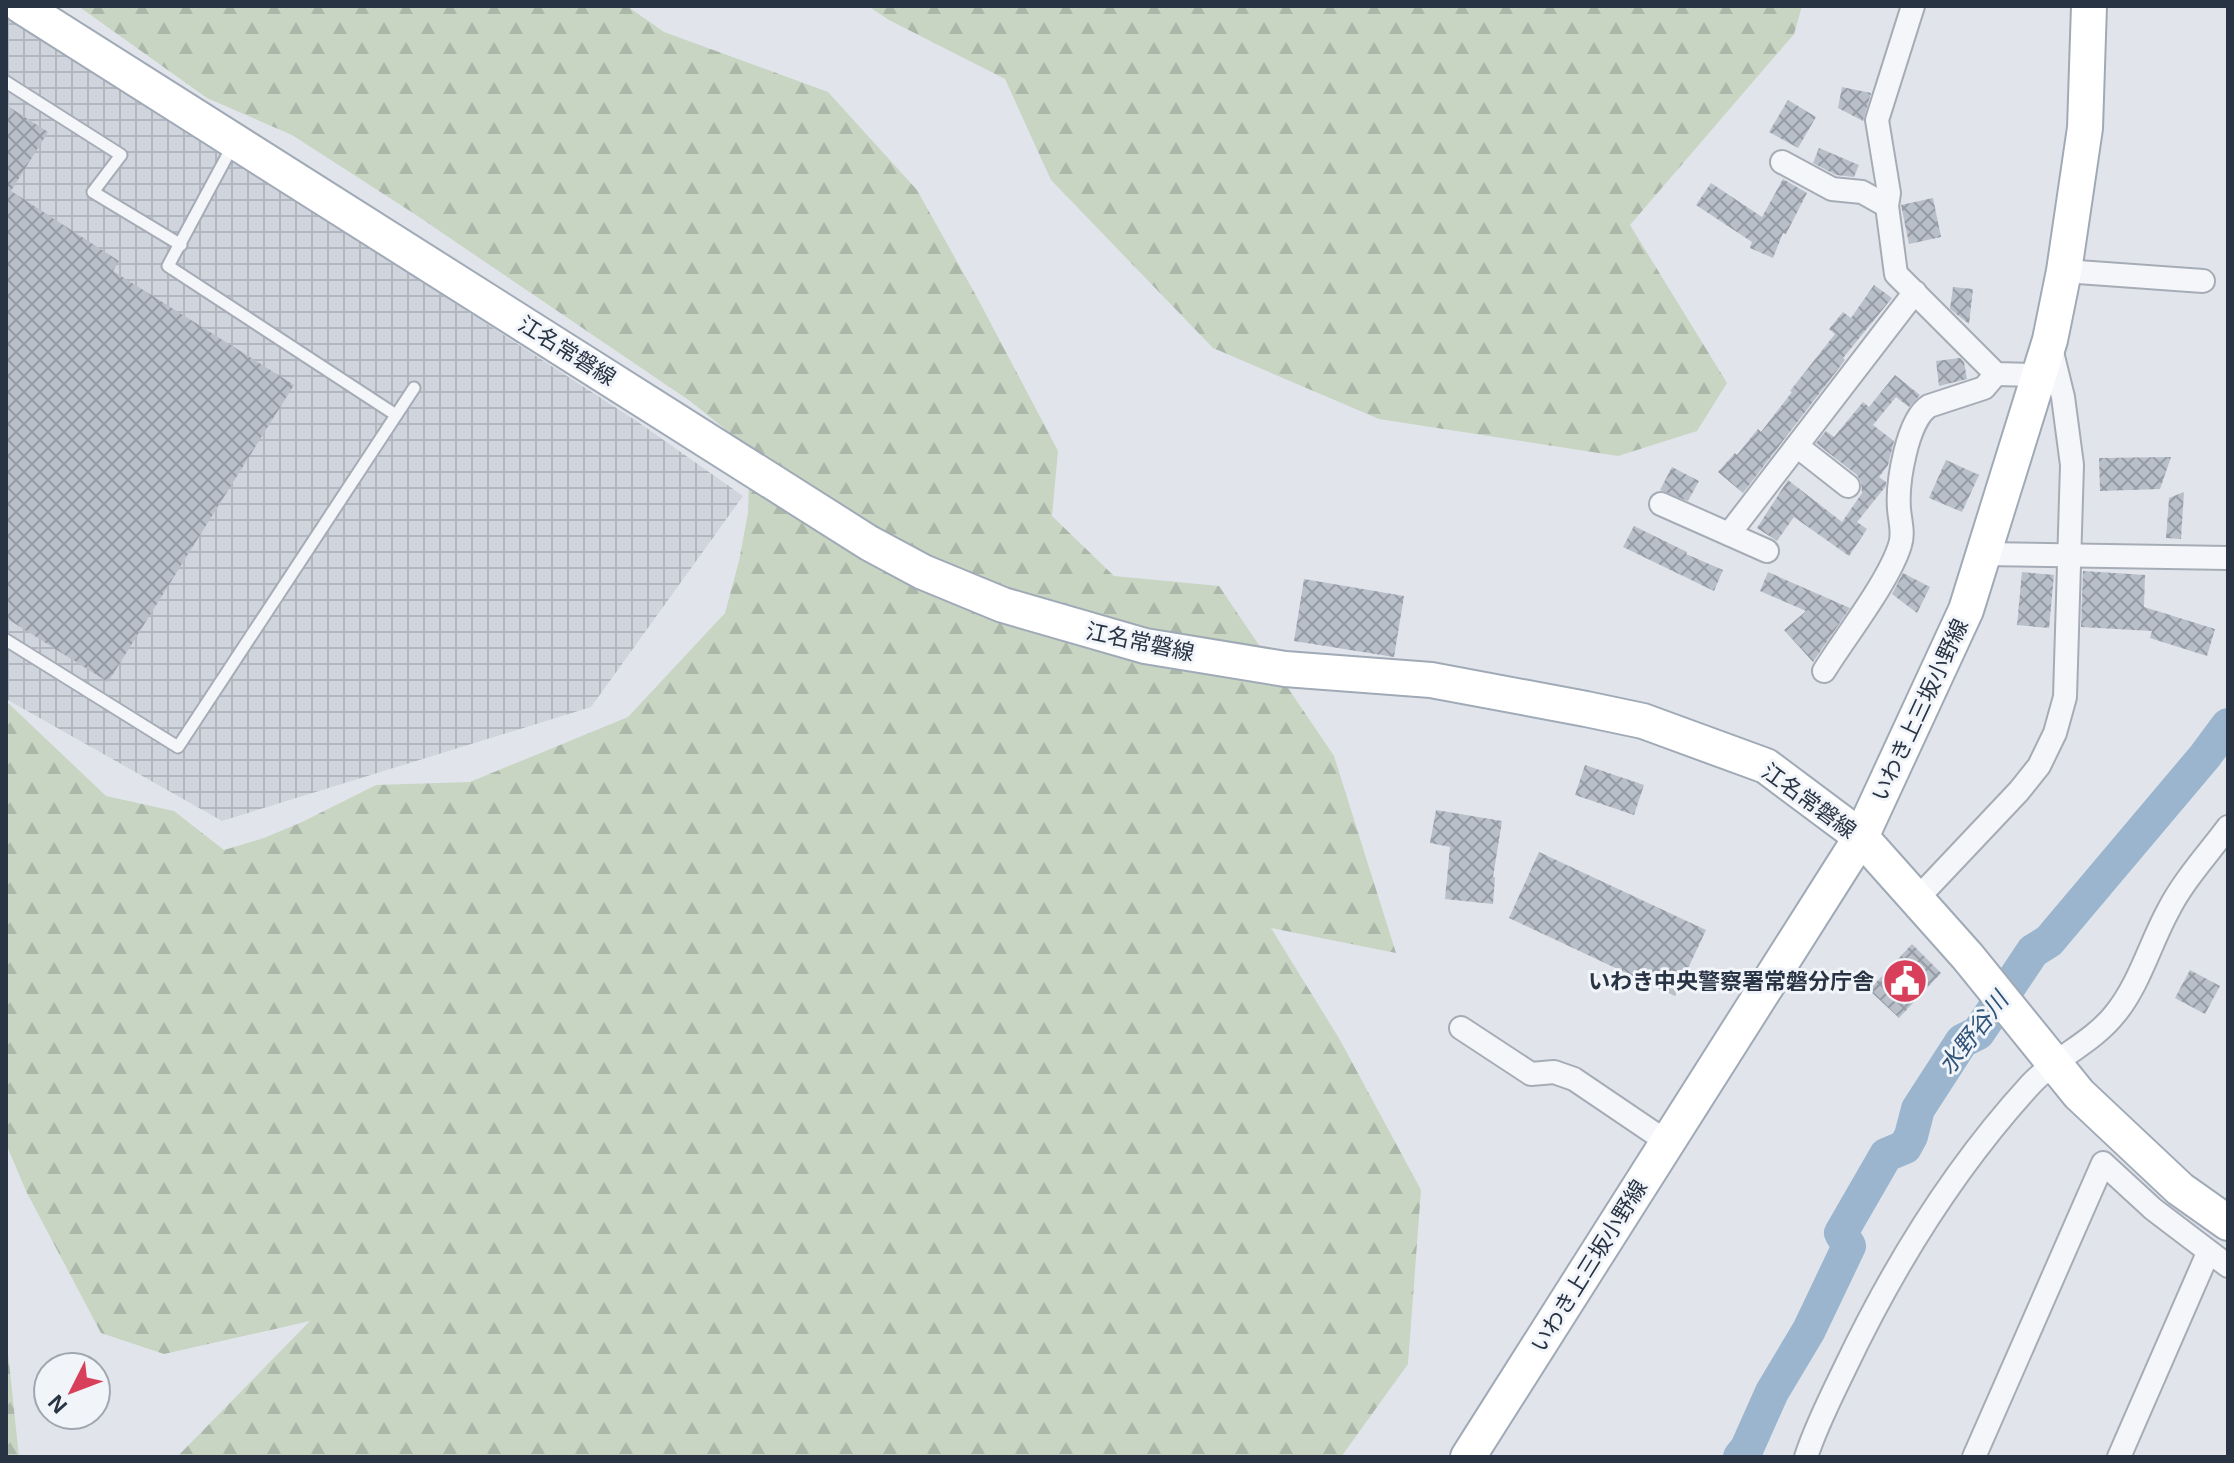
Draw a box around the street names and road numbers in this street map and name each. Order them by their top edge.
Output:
street label: 江名常磐線 [514,311,620,391]
street label: いわき上三坂小野線 [1867,615,1973,805]
street label: 江名常磐線 [1084,618,1196,666]
street label: 江名常磐線 [1757,759,1861,843]
street label: いわき上三坂小野線 [1526,1175,1652,1357]

